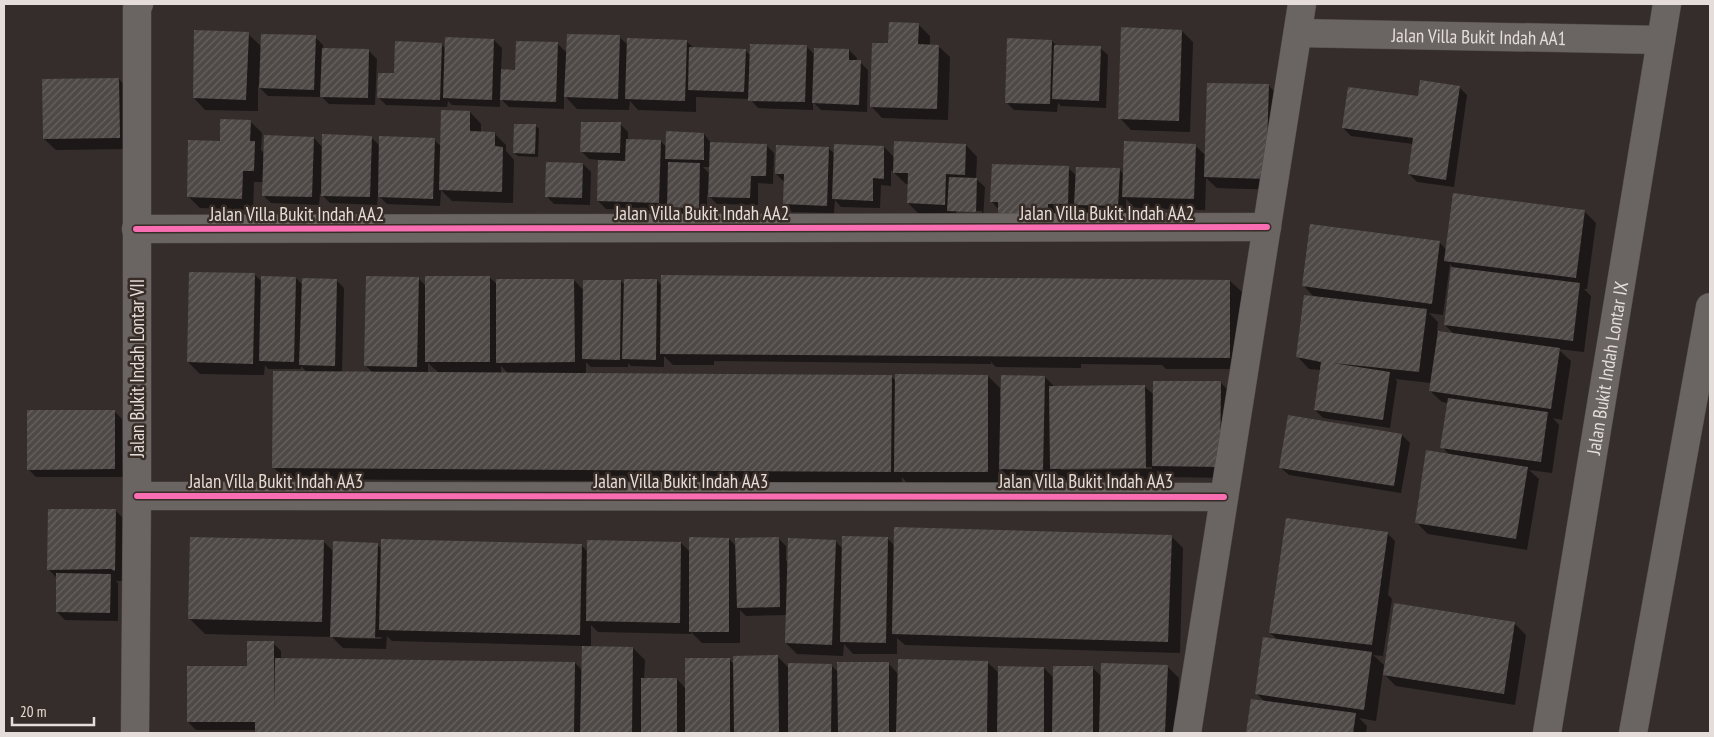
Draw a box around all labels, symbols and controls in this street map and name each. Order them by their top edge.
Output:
street label: Jalan Villa Bukit Indah AA1 [1390,23,1567,50]
street label: Jalan Villa Bukit Indah AA2 [614,201,789,225]
street label: Jalan Villa Bukit Indah AA2 [1019,201,1194,225]
street label: Jalan Villa Bukit Indah AA2 [209,202,384,226]
street label: Jalan Bukit Indah Lontar VII [125,279,149,458]
street label: Jalan Bukit Indah Lontar IX [1581,279,1633,457]
street label: Jalan Villa Bukit Indah AA3 [188,469,363,493]
street label: Jalan Villa Bukit Indah AA3 [593,469,768,493]
street label: Jalan Villa Bukit Indah AA3 [998,469,1173,493]
scale bar [12,694,95,726]
text: 20 m [20,702,46,721]

